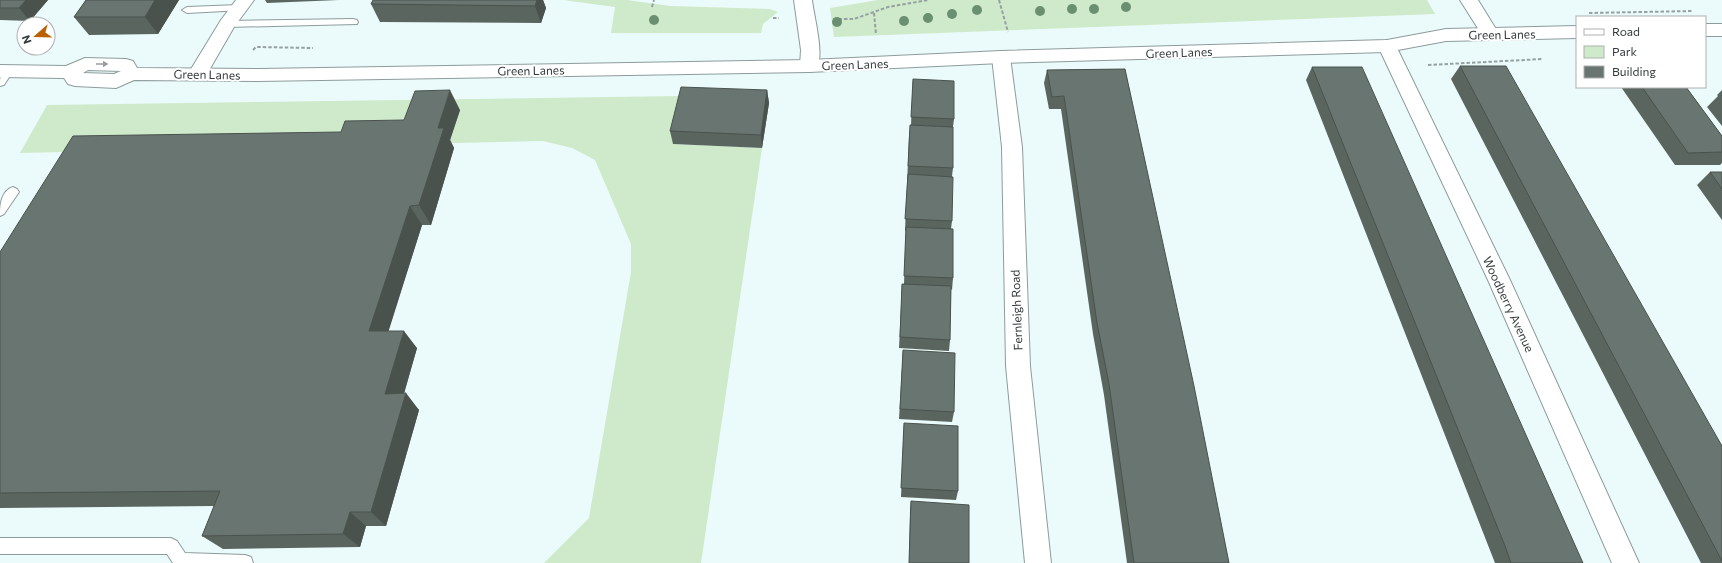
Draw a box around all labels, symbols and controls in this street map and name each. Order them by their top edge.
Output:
north arrow [16,16,56,56]
legend [1576,16,1706,88]
text: Road [1612,24,1640,38]
street label: Green Lanes [1468,26,1536,42]
text: N [19,33,34,46]
street label: Green Lanes [1145,44,1213,60]
text: Park [1612,44,1638,58]
street label: Green Lanes [821,56,889,72]
one-way arrow [96,61,108,68]
street label: Green Lanes [497,62,565,78]
text: Building [1612,64,1656,78]
street label: Green Lanes [173,66,241,82]
street label: Woodberry Avenue [1481,254,1537,354]
street label: Fernleigh Road [1008,269,1024,351]

